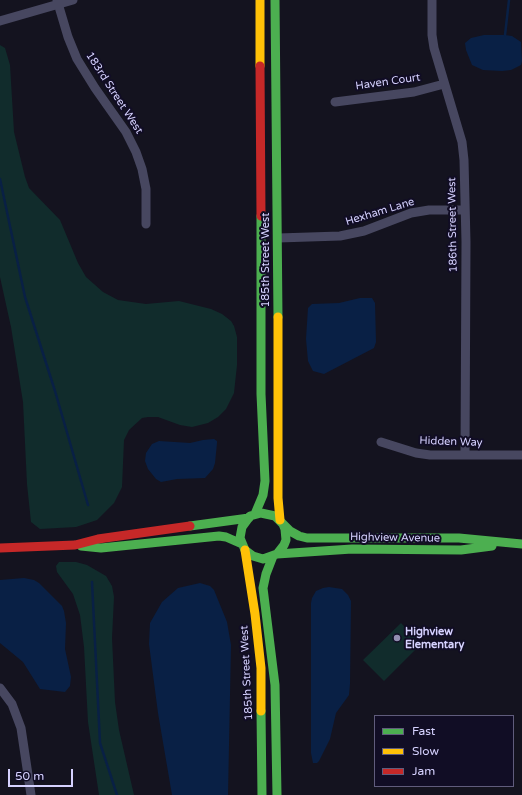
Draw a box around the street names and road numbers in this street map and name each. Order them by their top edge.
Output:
street label: 183rd Street West [83,50,145,136]
street label: Haven Court [355,71,421,93]
street label: 186th Street West [446,177,460,273]
street label: Hexham Lane [344,195,416,229]
street label: 185th Street West [259,212,273,308]
street label: Hidden Way [419,434,483,450]
street label: Highview Avenue [350,531,440,545]
street label: 185th Street West [238,625,256,721]

